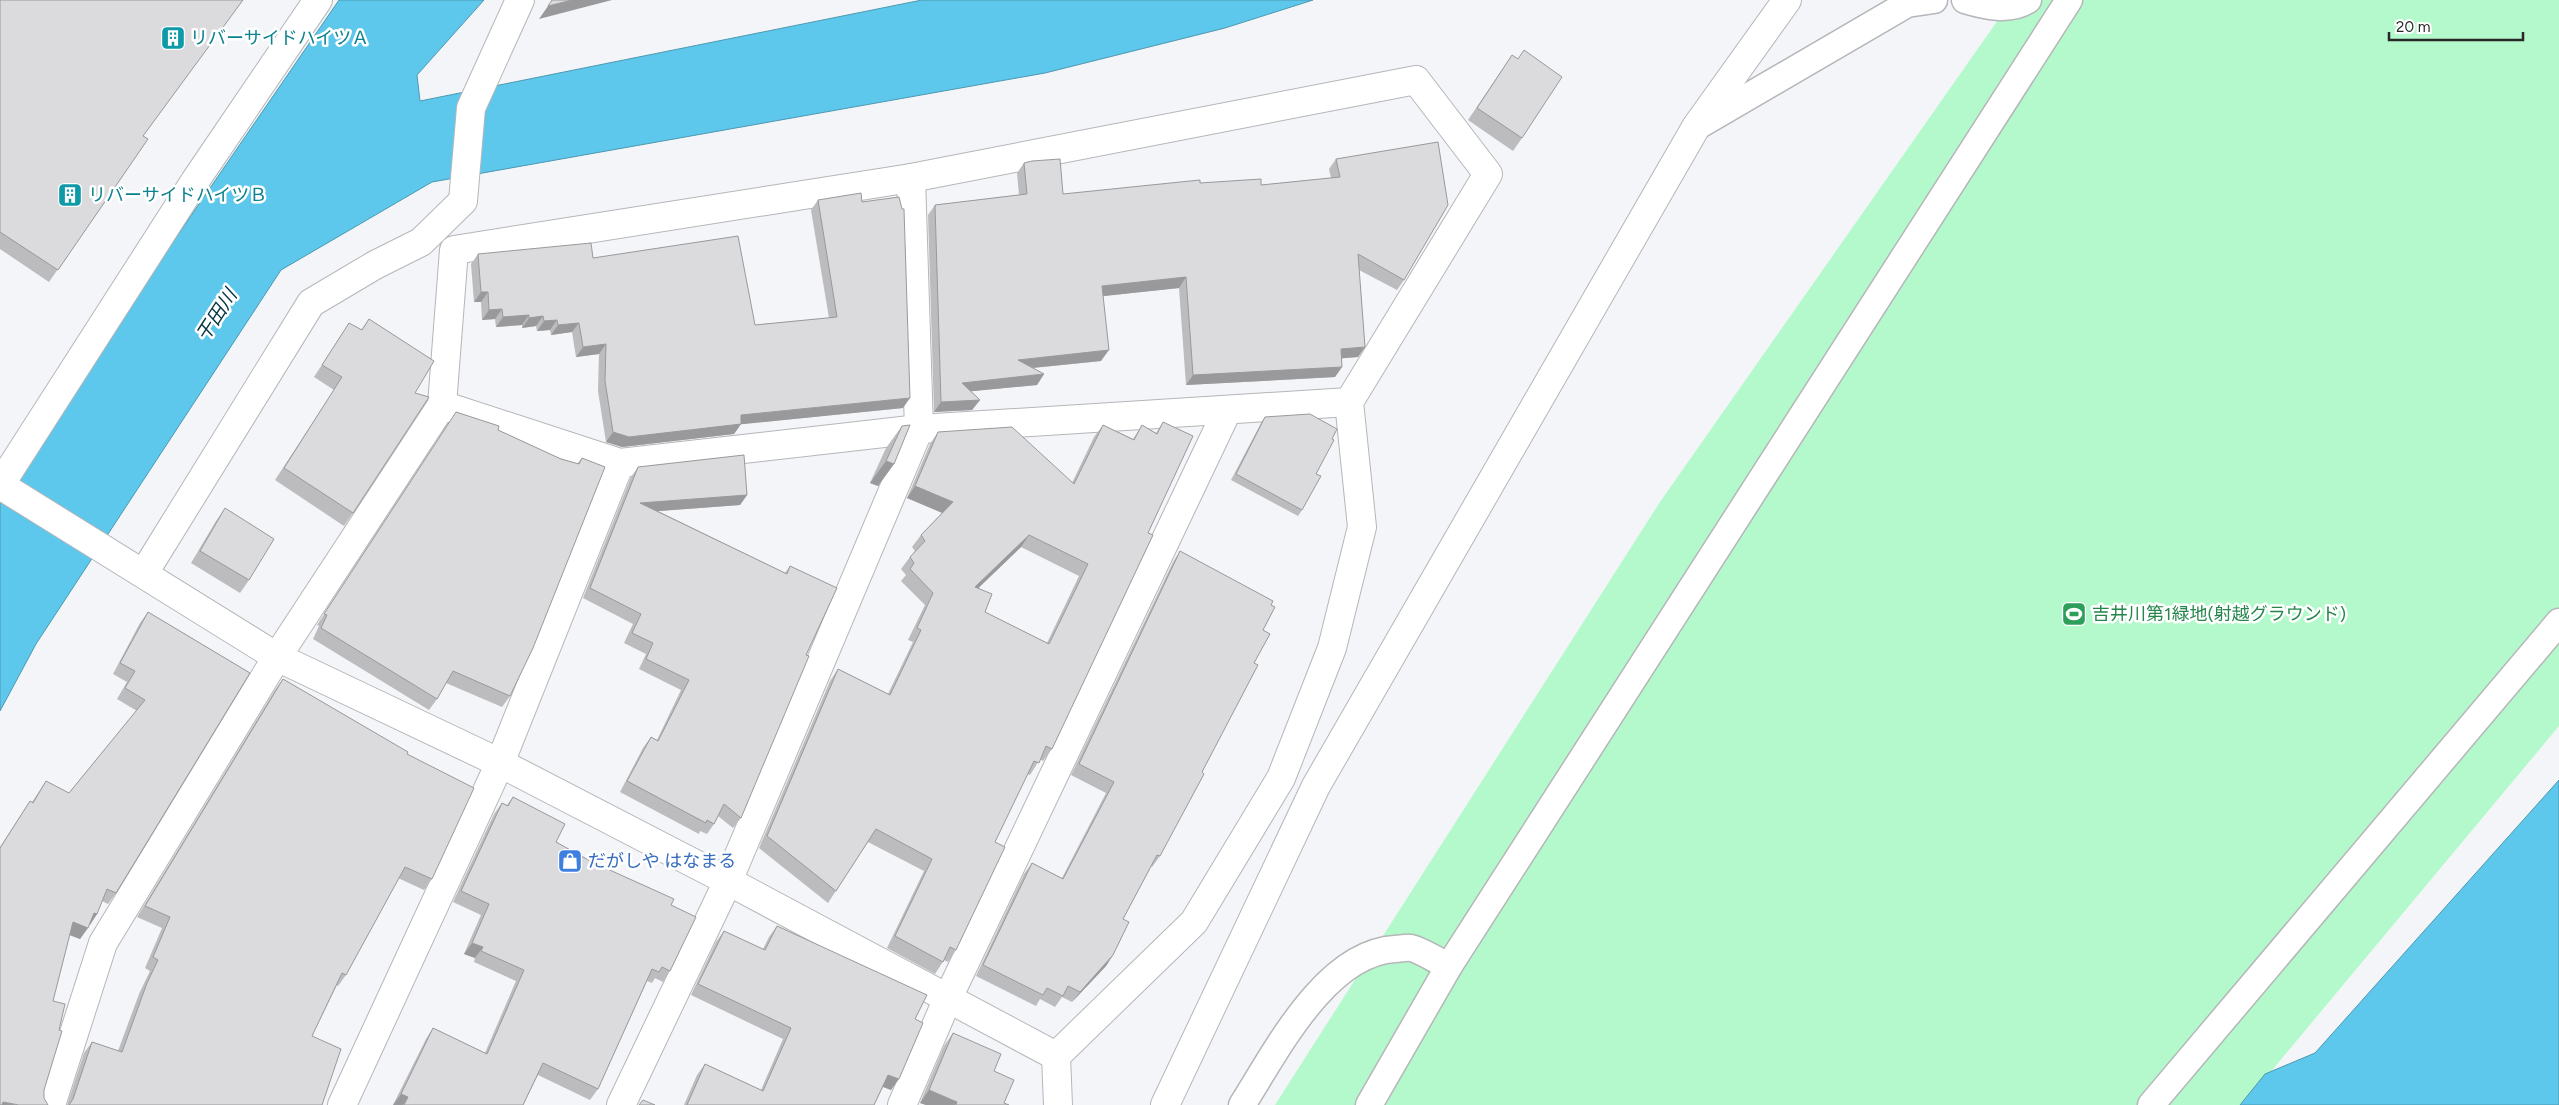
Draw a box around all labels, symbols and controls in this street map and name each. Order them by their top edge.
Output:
scale bar [2389,10,2523,42]
text: 20 m [2396,18,2430,36]
building icon: リバーサイドハイツＡ [160,25,186,51]
place label: リバーサイドハイツＡ [190,27,369,49]
building icon: リバーサイドハイツＢ [57,182,83,208]
place label: リバーサイドハイツＢ [88,184,267,206]
water label: 干田川 [191,283,243,345]
sports icon: 吉井川第1緑地(射越グラウンド) [2061,601,2087,627]
place label: 吉井川第1緑地(射越グラウンド) [2092,603,2346,625]
shop icon: だがしや はなまる [557,848,583,874]
place label: だがしや はなまる [588,850,736,872]

